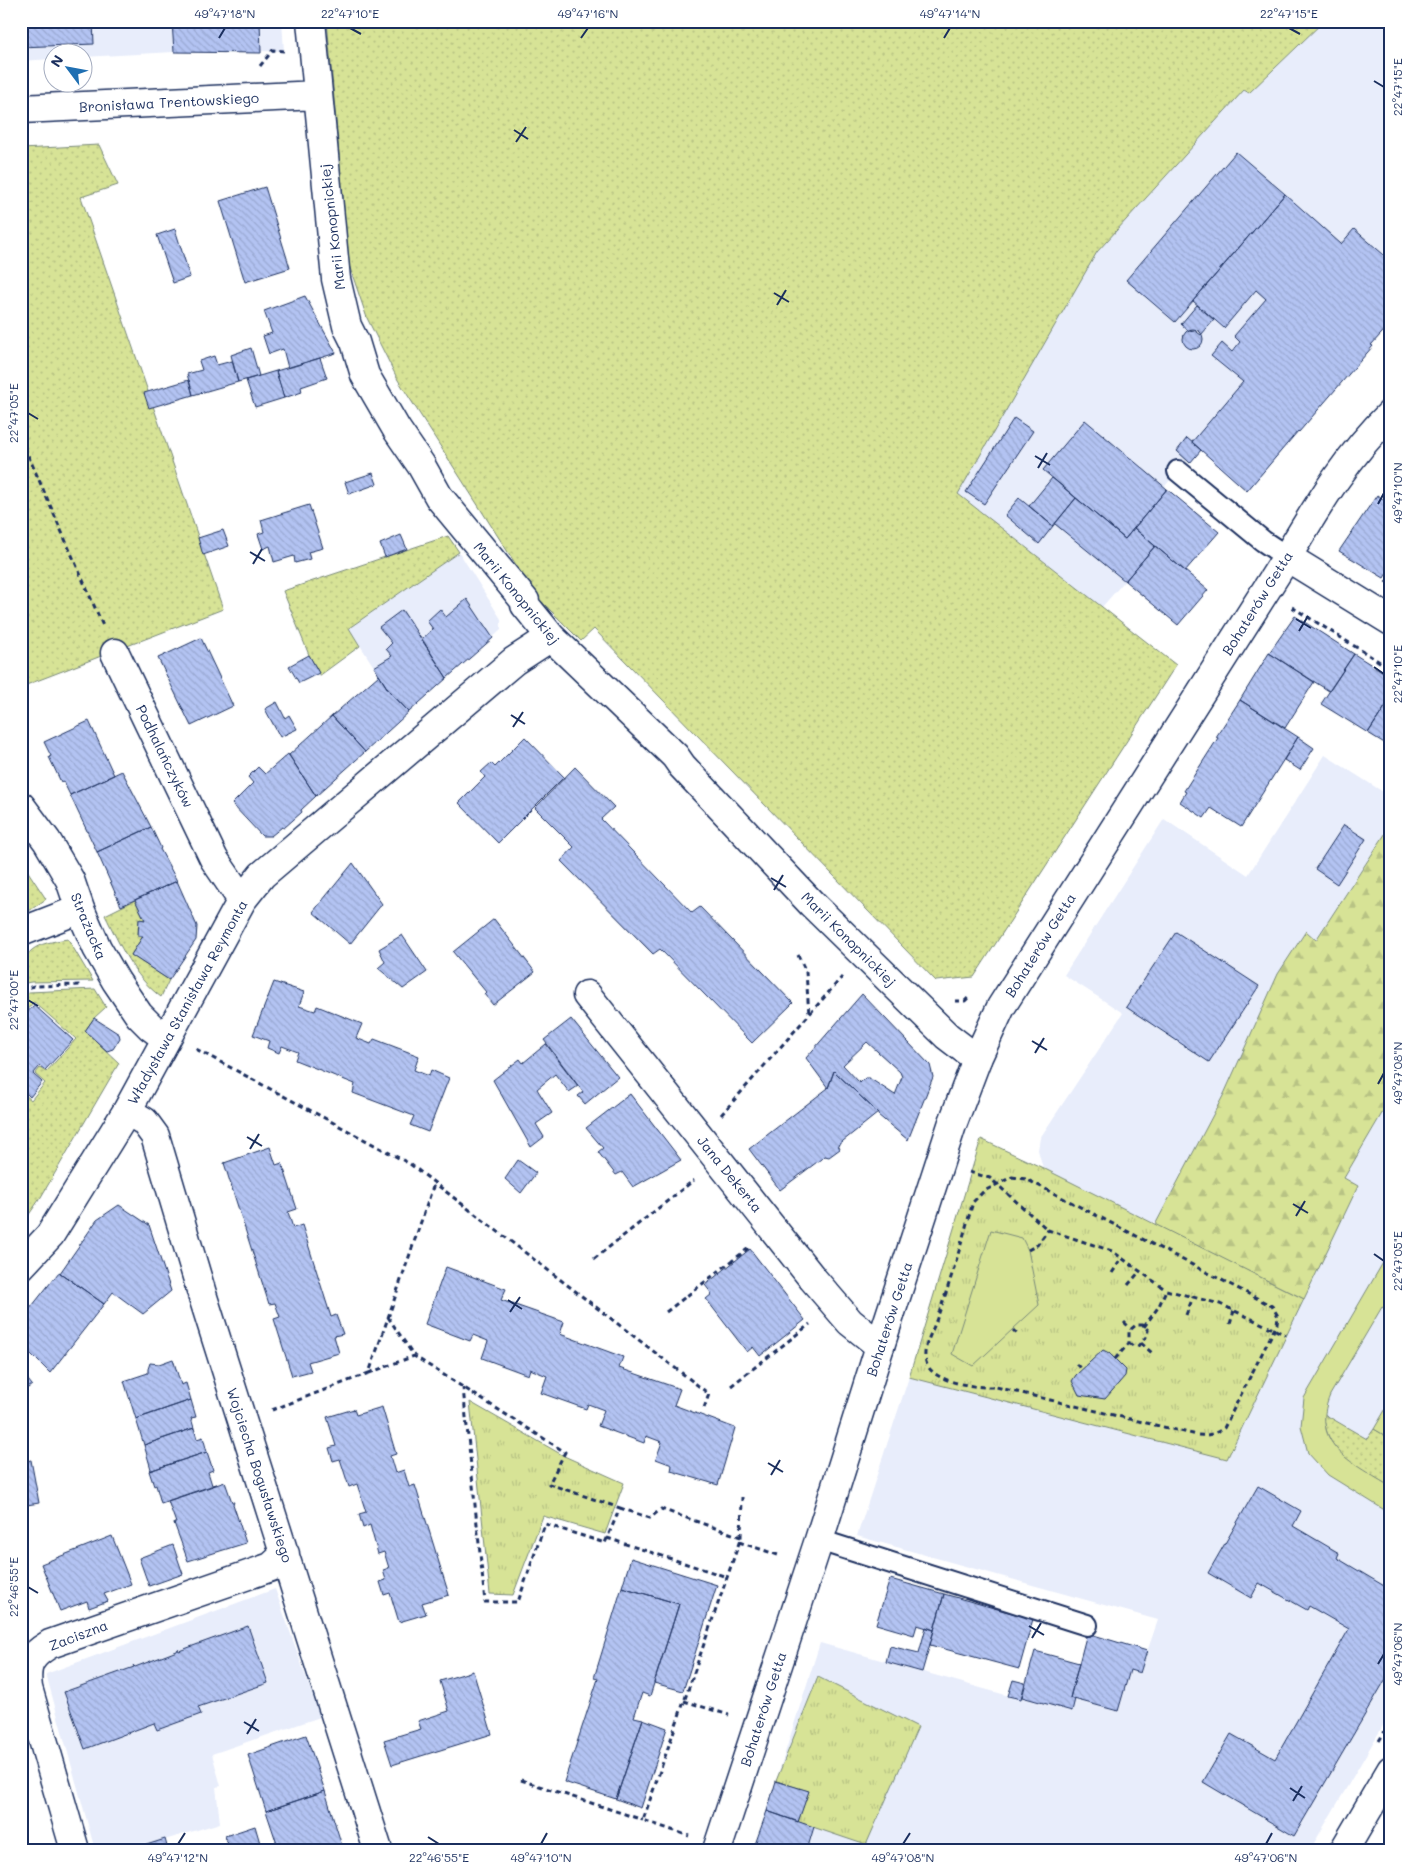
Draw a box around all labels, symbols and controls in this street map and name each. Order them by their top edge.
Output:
text: 49°47'18"N [195,5,255,21]
text: 22°47'10"E [321,5,379,21]
text: 49°47'16"N [558,5,618,21]
text: 49°47'14"N [920,5,980,21]
text: 22°47'15"E [1260,5,1318,21]
north arrow [42,42,92,92]
text: N [46,51,67,70]
text: 22°47'15"E [1389,58,1405,116]
street label: Bronisława Trentowskiego [79,88,259,116]
street label: Marii Konopnickiej [315,163,349,291]
text: 22°47'05"E [5,383,21,443]
text: 49°47'10"N [1389,463,1405,524]
street label: Marii Konopnickiej [470,538,564,648]
street label: Bohaterów Getta [1217,547,1297,659]
text: 22°47'10"E [1389,645,1405,703]
street label: Podhalańczyków [132,701,198,811]
street label: Marii Konopnickiej [797,887,901,991]
street label: Bohaterów Getta [1000,889,1080,1001]
street label: Strażacka [66,890,112,962]
street label: Władysława Stanisława Reymonta [123,896,251,1108]
text: 22°47'00"E [5,970,21,1030]
text: 49°47'08"N [1389,1042,1405,1104]
street label: Jana Dekerta [693,1132,767,1216]
text: 22°47'05"E [1389,1231,1405,1291]
street label: Bohaterów Getta [862,1259,916,1379]
street label: Wojciecha Bogusławskiego [223,1385,297,1565]
text: 22°46'55"E [5,1557,21,1617]
street label: Zaciszna [46,1615,110,1655]
text: 49°47'06"N [1389,1623,1405,1685]
street label: Bohaterów Getta [736,1649,790,1769]
text: 49°47'12"N [148,1849,208,1865]
text: 22°46'55"E [409,1849,469,1865]
text: 49°47'10"N [511,1849,572,1865]
text: 49°47'08"N [872,1849,934,1865]
text: 49°47'06"N [1235,1849,1297,1865]

